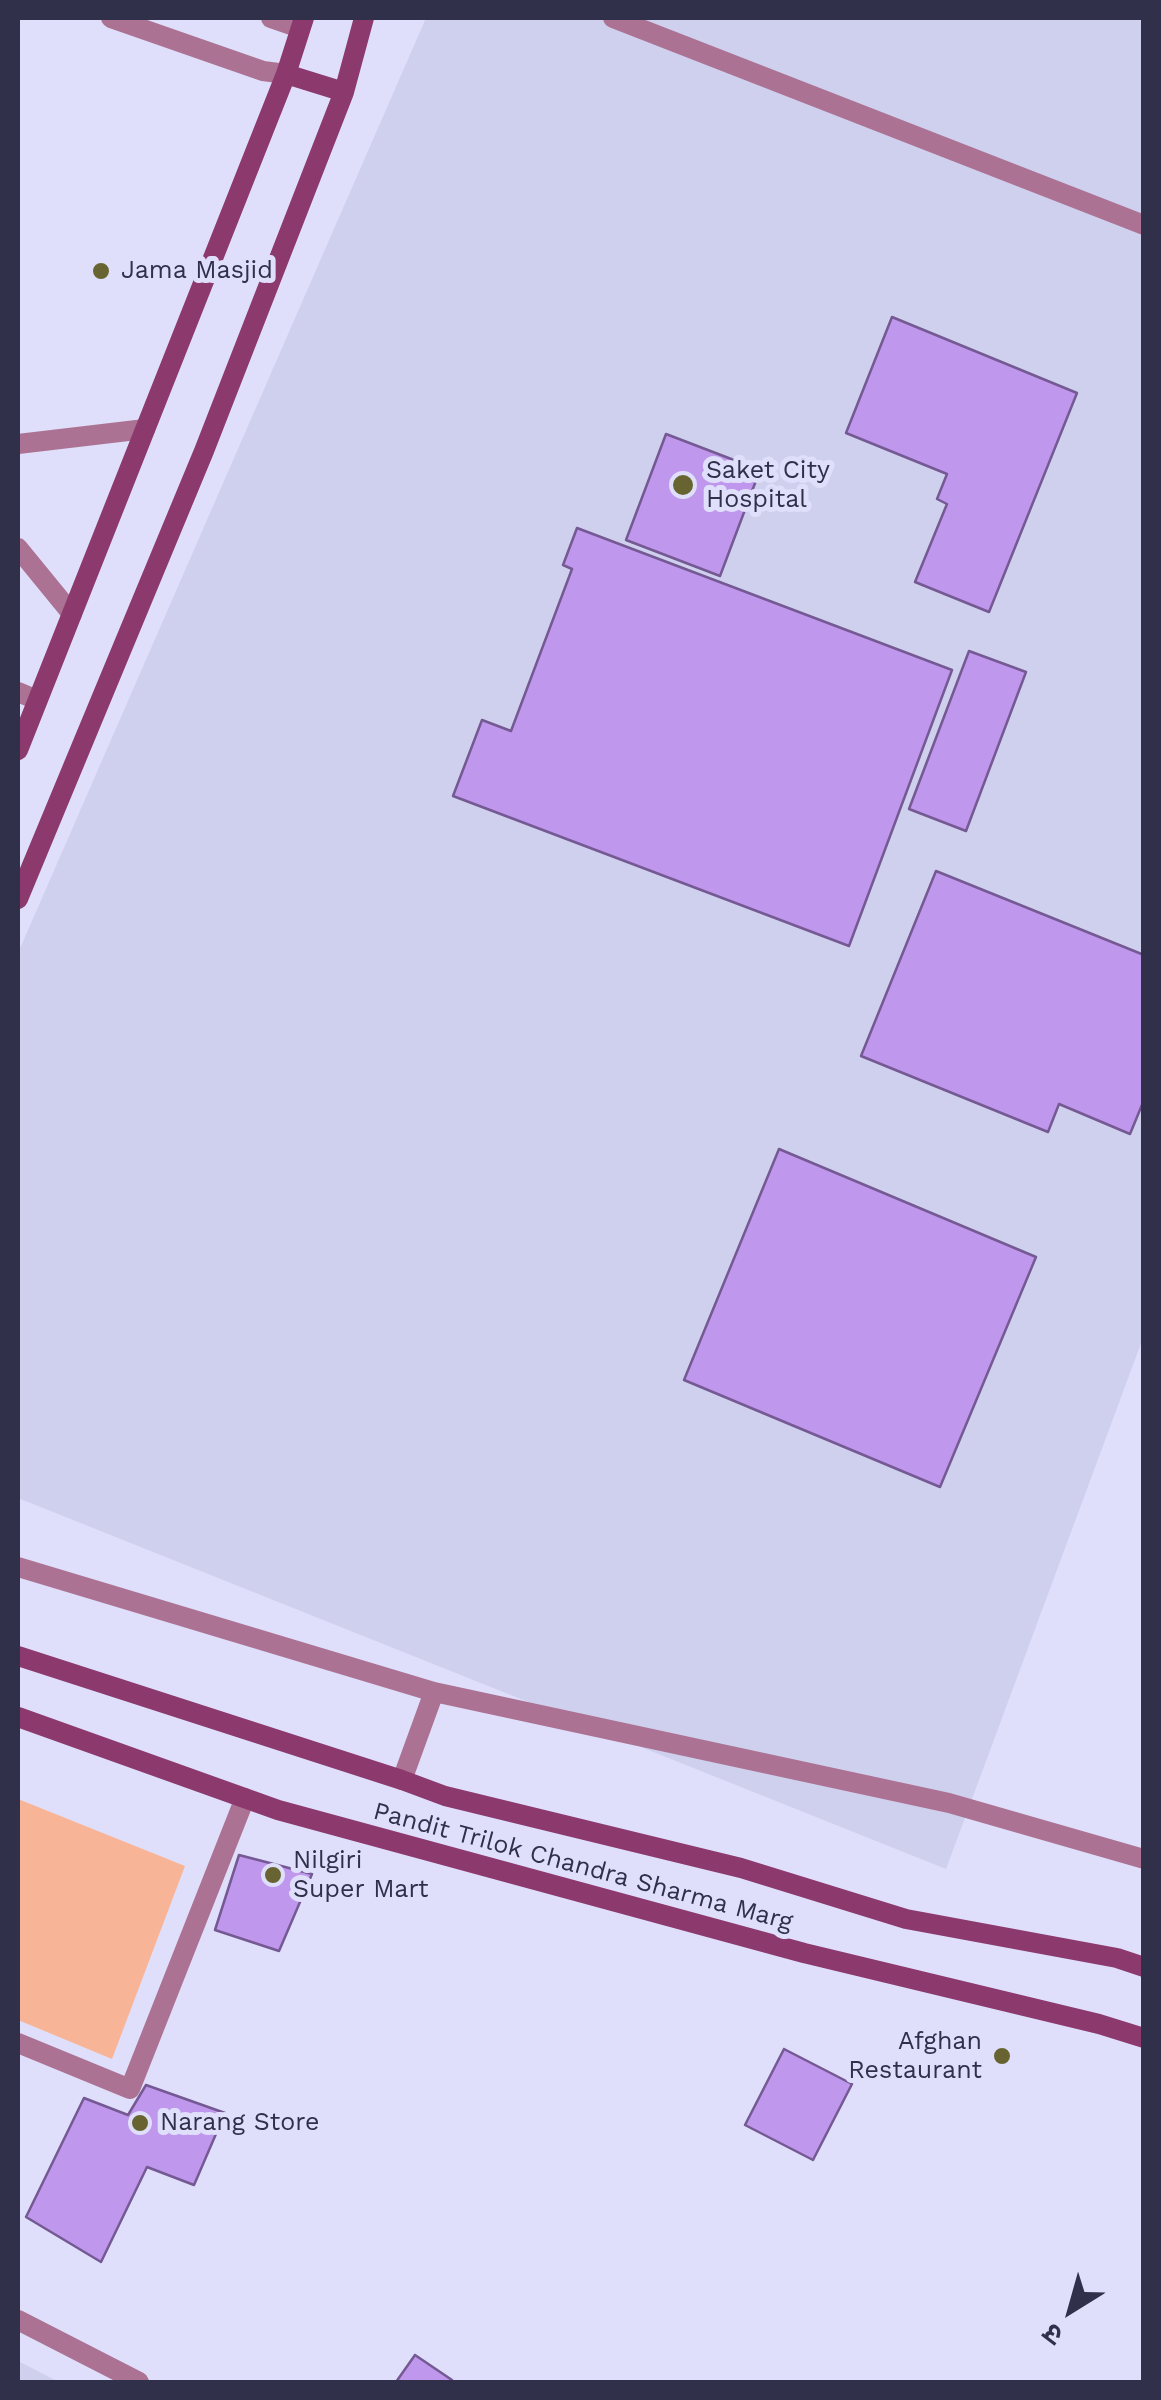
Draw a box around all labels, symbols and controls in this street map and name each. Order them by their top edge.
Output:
place label: Jama Masjid [121,256,273,286]
marker: Jama Masjid [90,260,112,282]
place label: Saket City Hospital [706,456,830,515]
marker: Saket City Hospital [670,472,696,498]
street label: Pandit Trilok Chandra Sharma Marg [370,1797,796,1937]
place label: Nilgiri Super Mart [293,1846,428,1905]
marker: Nilgiri Super Mart [262,1864,284,1886]
place label: Afghan Restaurant [848,2027,982,2086]
marker: Afghan Restaurant [991,2045,1013,2067]
place label: Narang Store [160,2108,319,2138]
marker: Narang Store [129,2112,151,2134]
north arrow [1021,2260,1121,2360]
text: उ [1036,2316,1069,2352]

